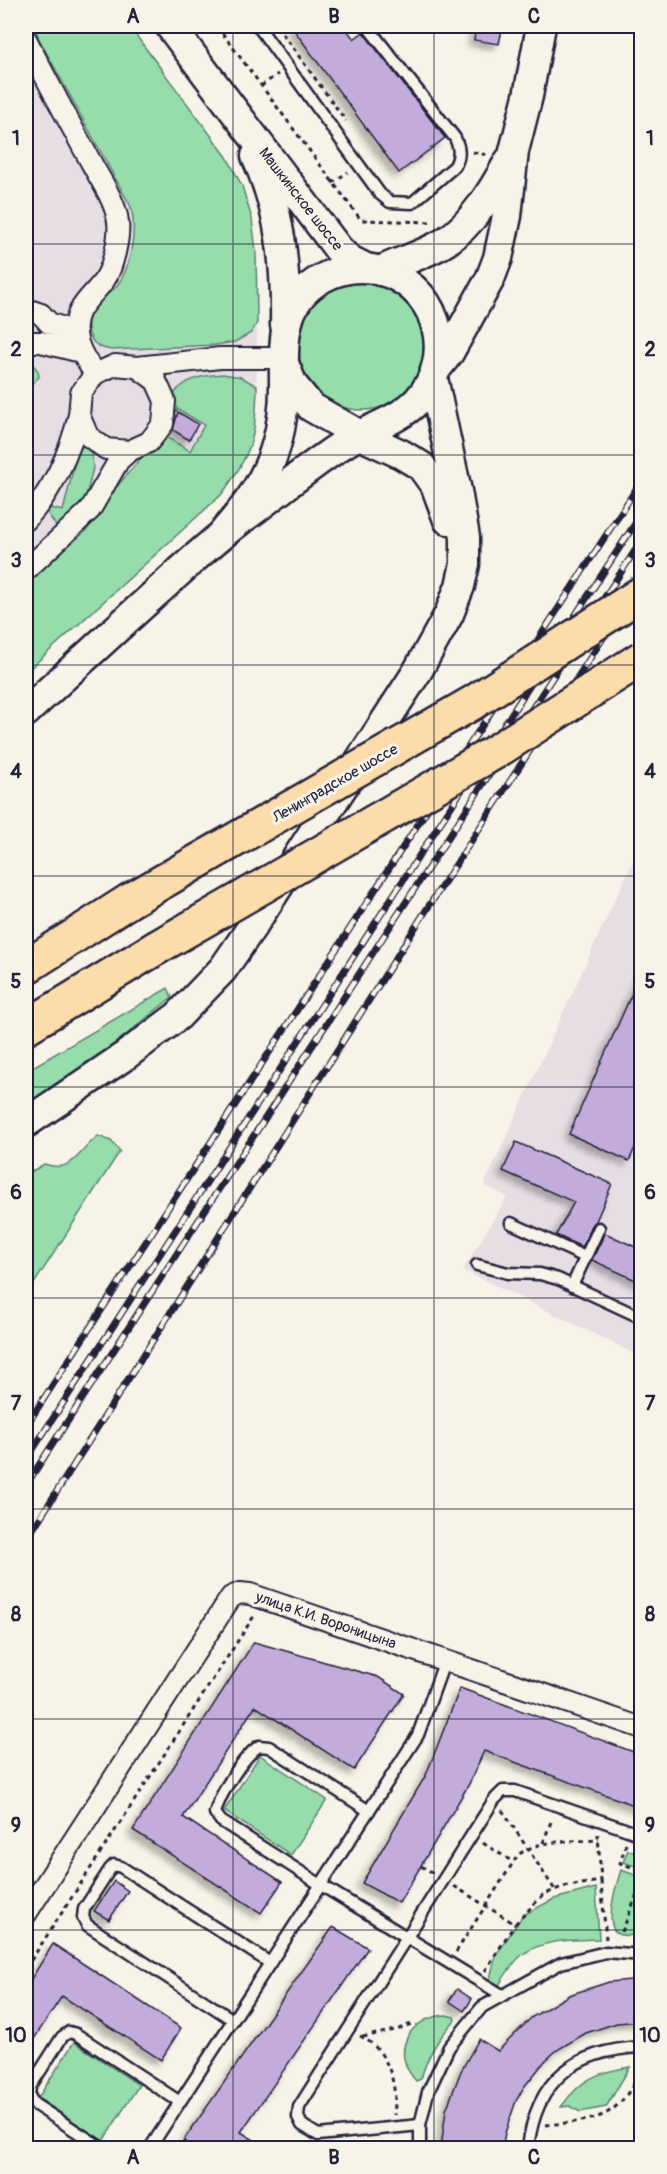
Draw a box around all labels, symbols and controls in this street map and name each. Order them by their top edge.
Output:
text: A [127,4,140,29]
text: B [328,4,340,29]
text: C [528,4,540,29]
text: 1 [12,126,20,151]
text: 1 [646,126,654,151]
street label: Машкинское шоссе [254,144,347,255]
text: 2 [10,337,22,362]
text: 2 [644,337,656,362]
text: 3 [10,548,22,573]
text: 3 [644,548,656,573]
street label: Ленинградское шоссе [268,740,402,828]
text: 4 [10,759,22,784]
text: 4 [644,759,656,784]
text: 5 [11,969,22,994]
text: 5 [645,969,656,994]
text: 6 [10,1180,22,1205]
text: 6 [644,1180,656,1205]
text: 7 [11,1391,22,1416]
text: 7 [645,1391,656,1416]
street label: улица К.И. Вороницына [252,1587,399,1653]
text: 8 [11,1602,21,1627]
text: 8 [645,1602,655,1627]
text: 9 [11,1813,21,1838]
text: 9 [645,1813,655,1838]
text: 10 [5,2023,27,2048]
text: 10 [639,2023,661,2048]
text: A [127,2145,140,2170]
text: B [328,2145,340,2170]
text: C [528,2145,540,2170]

